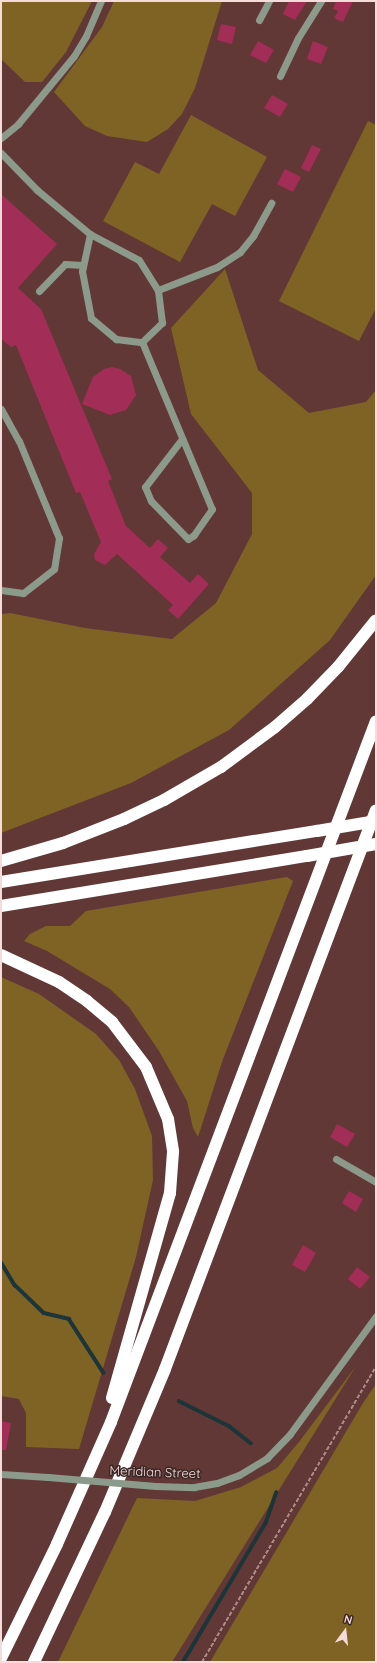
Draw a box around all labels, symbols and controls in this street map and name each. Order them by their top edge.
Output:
street label: Meridian Street [109,1463,201,1481]
north arrow [325,1611,365,1651]
text: N [342,1612,354,1627]

